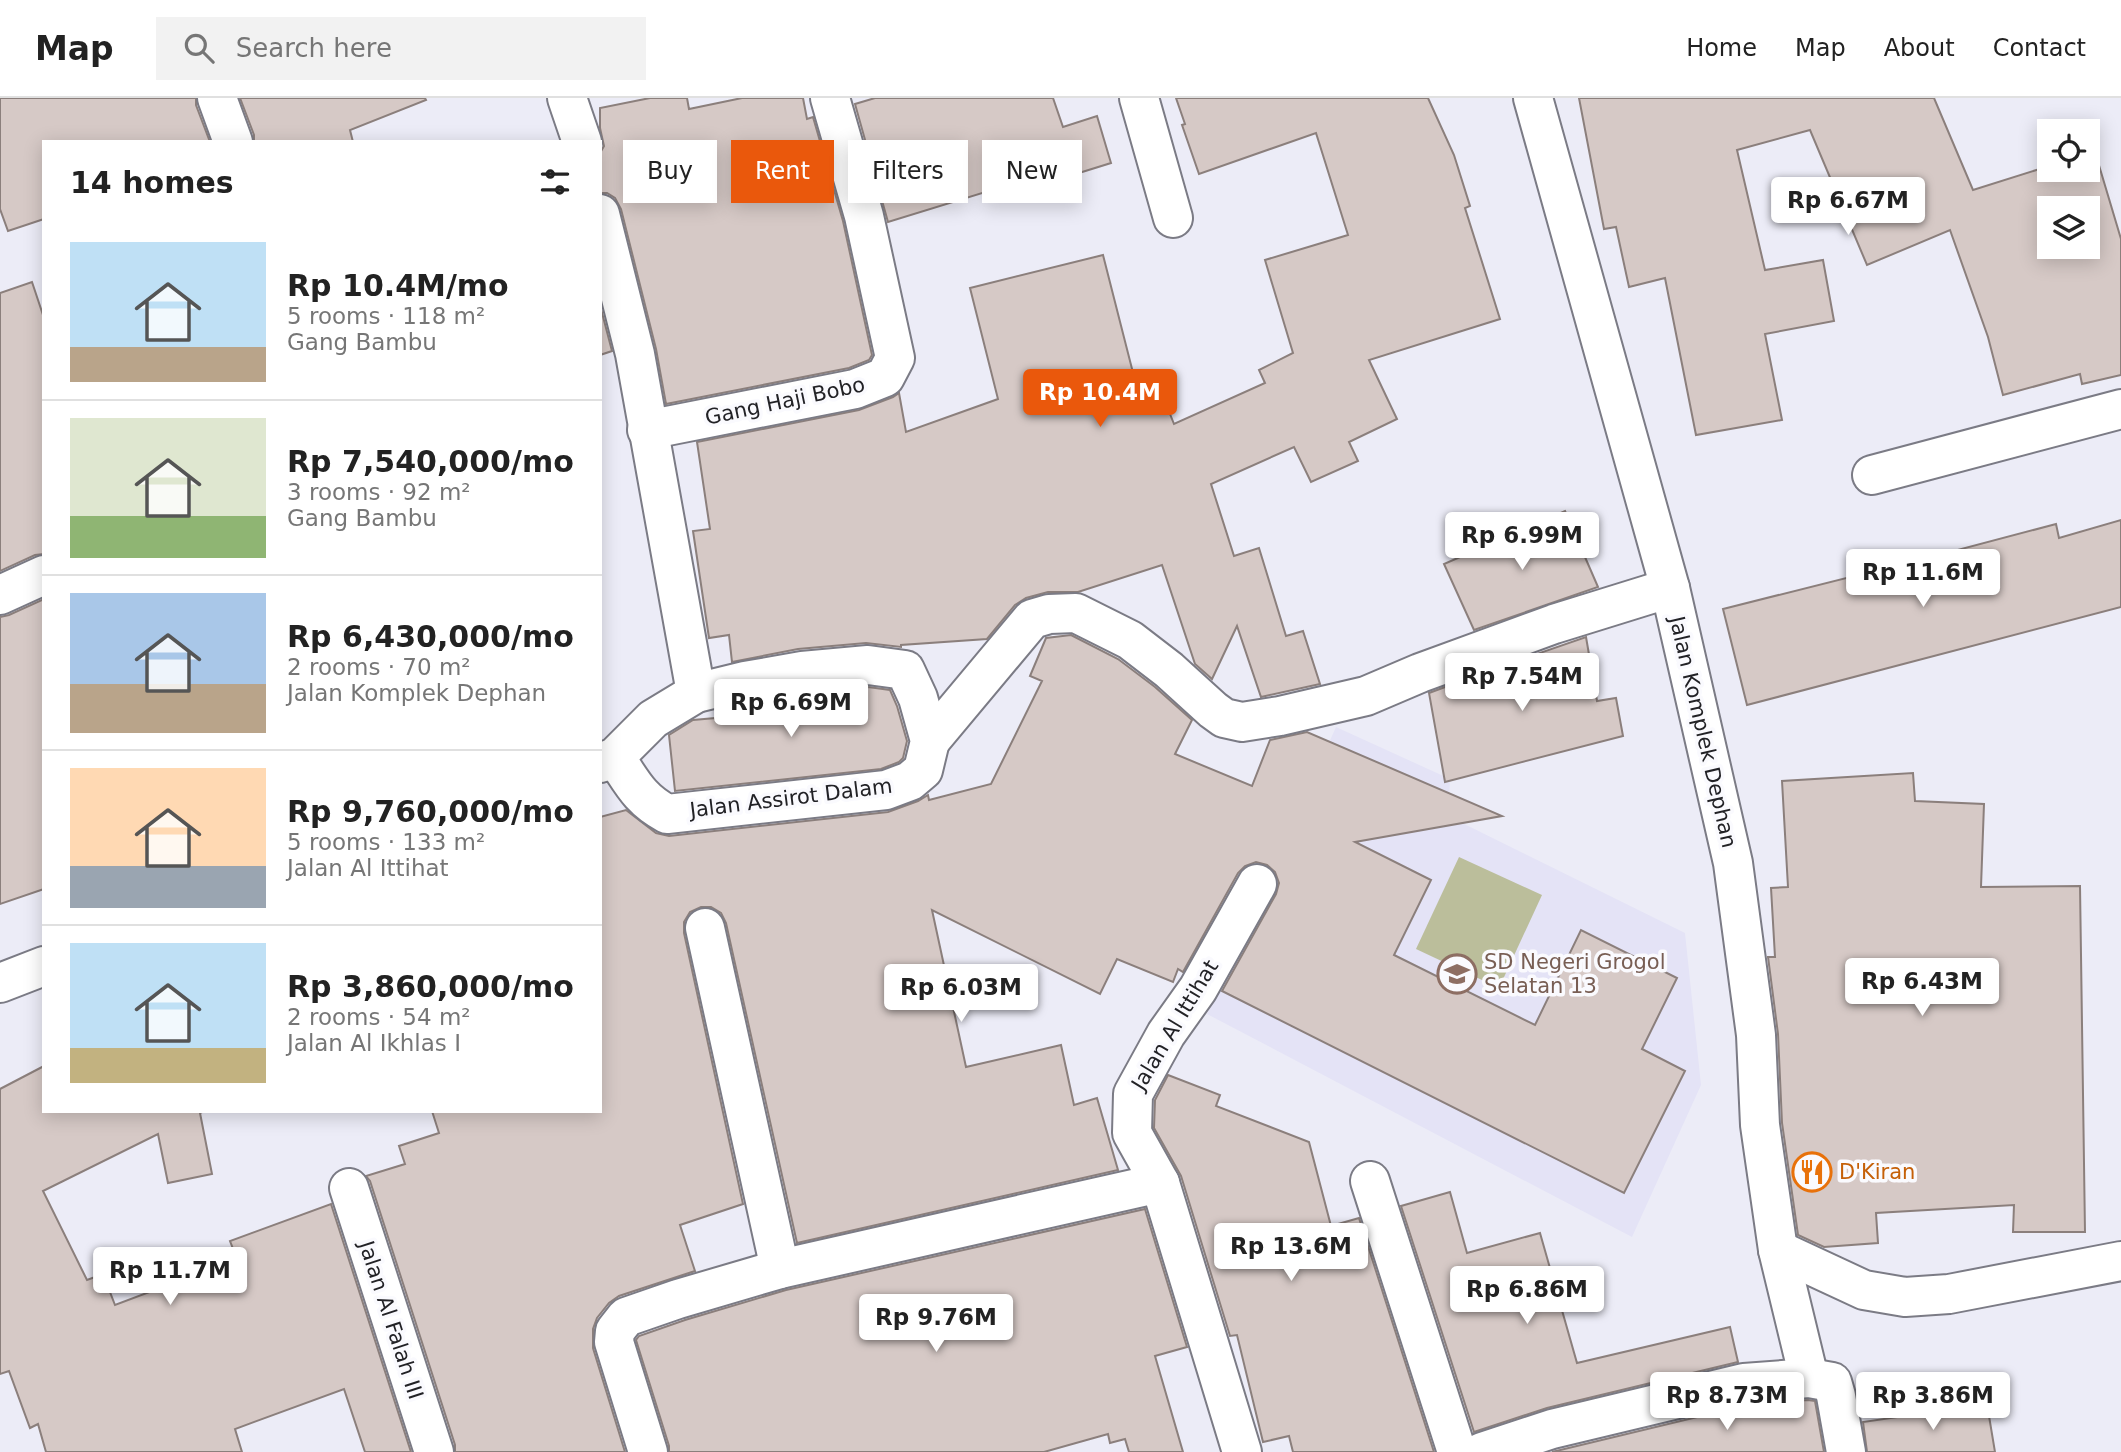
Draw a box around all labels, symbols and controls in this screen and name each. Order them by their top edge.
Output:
search box [156,17,646,80]
text: Map [35,29,114,68]
icon: search [180,29,218,67]
text: Search here [236,33,392,63]
text: Home [1686,34,1757,62]
text: Map [1795,34,1846,62]
text: About [1884,34,1955,62]
text: Contact [1993,34,2086,62]
map controls [2037,119,2100,259]
button: locate [2037,119,2100,182]
chip: Buy [623,140,717,203]
chip: Rent [731,140,834,203]
chip: Filters [848,140,968,203]
chip: New [982,140,1082,203]
icon: filters [536,163,574,201]
text: 14 homes [70,165,234,200]
pin: Rp 6.67M [1776,178,1920,237]
text: Rp 6.67M [1787,187,1909,213]
button: layers [2037,196,2100,259]
text: Rp 10.4M/mo [287,268,509,303]
icon: home [126,270,210,354]
text: 5 rooms · 118 m² [287,303,485,329]
text: Gang Bambu [287,329,437,355]
pin: Rp 10.4M [1028,370,1172,429]
street label: Gang Haji Bobo [703,372,867,430]
text: Rp 10.4M [1039,379,1161,405]
text: Rp 7,540,000/mo [287,444,574,479]
icon: home [126,446,210,530]
text: 3 rooms · 92 m² [287,479,471,505]
text: Gang Bambu [287,505,437,531]
pin: Rp 6.99M [1450,512,1594,572]
text: Rp 6.99M [1461,522,1583,548]
pin: Rp 11.6M [1851,550,1995,609]
text: Rp 11.6M [1862,559,1984,585]
street label: Jalan Komplek Dephan [1664,612,1741,850]
text: Rp 6,430,000/mo [287,619,574,654]
icon: home [126,621,210,705]
text: 2 rooms · 70 m² [287,654,471,680]
pin: Rp 7.54M [1450,654,1594,713]
text: Rp 7.54M [1461,663,1583,689]
text: Jalan Komplek Dephan [287,680,546,706]
pin: Rp 6.69M [719,680,863,739]
text: Rp 6.69M [730,689,852,715]
street label: Jalan Assirot Dalam [686,774,894,823]
text: Rp 9,760,000/mo [287,794,574,829]
icon: home [126,796,210,880]
text: 5 rooms · 133 m² [287,829,485,855]
text: Jalan Al Ittihat [287,855,449,881]
place label: SD Negeri Grogol Selatan 13 [1484,950,1666,998]
school or university icon: SD Negeri Grogol Selatan 13 [1436,953,1478,995]
street label: Jalan Al Ittihat [1126,956,1223,1096]
pin: Rp 6.43M [1850,958,1994,1018]
pin: Rp 6.03M [889,964,1033,1024]
text: Rp 6.43M [1861,968,1983,994]
text: Rp 3,860,000/mo [287,969,574,1004]
icon: home [126,971,210,1055]
text: Rp 6.03M [900,974,1022,1000]
text: 2 rooms · 54 m² [287,1004,471,1030]
text: Jalan Al Ikhlas I [287,1030,461,1056]
restaurant icon: D'Kiran [1791,1151,1833,1193]
place label: D'Kiran [1839,1160,1915,1184]
pin: Rp 13.6M [1219,1224,1363,1283]
text: Rp 13.6M [1230,1233,1352,1259]
street label: Jalan Al Falah III [353,1236,428,1402]
pin: Rp 11.7M [98,1248,242,1307]
text: Rp 11.7M [109,1257,231,1283]
pin: Rp 6.86M [1455,1266,1599,1326]
text: Rp 6.86M [1466,1276,1588,1302]
pin: Rp 9.76M [864,1294,1008,1354]
text: Rp 9.76M [875,1304,997,1330]
pin: Rp 8.73M [1655,1372,1799,1432]
pin: Rp 3.86M [1861,1372,2005,1432]
text: Rp 8.73M [1666,1382,1788,1408]
text: Rp 3.86M [1872,1382,1994,1408]

